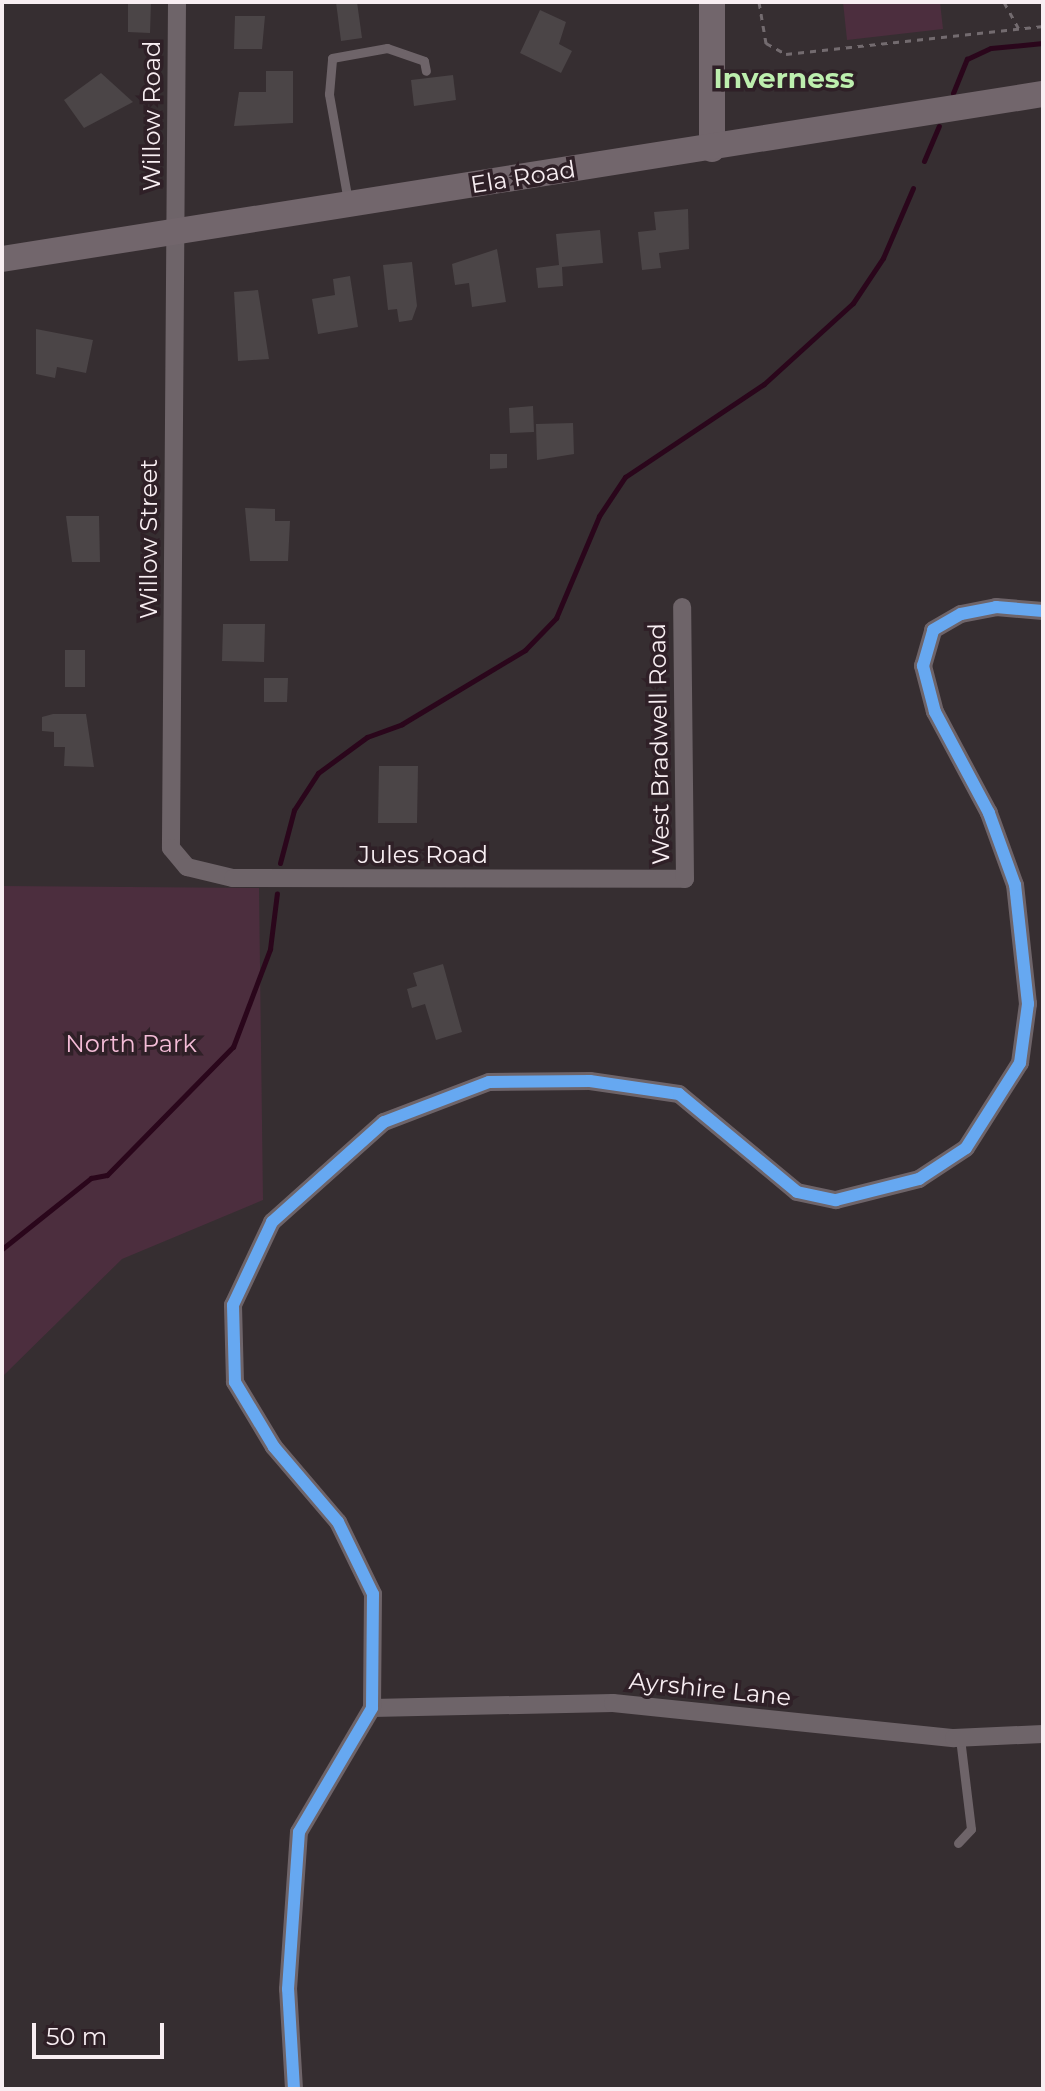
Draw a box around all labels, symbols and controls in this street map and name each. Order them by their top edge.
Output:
street label: Willow Road [138,41,166,191]
district label: Inverness [713,61,855,95]
street label: Ela Road [469,155,577,199]
street label: Willow Street [135,459,163,619]
street label: West Bradwell Road [642,623,676,865]
street label: Jules Road [358,841,488,869]
park label: North Park [65,1030,197,1058]
street label: Ayrshire Lane [628,1666,792,1712]
scale bar [36,2007,168,2057]
text: 50 m [46,2022,107,2051]

